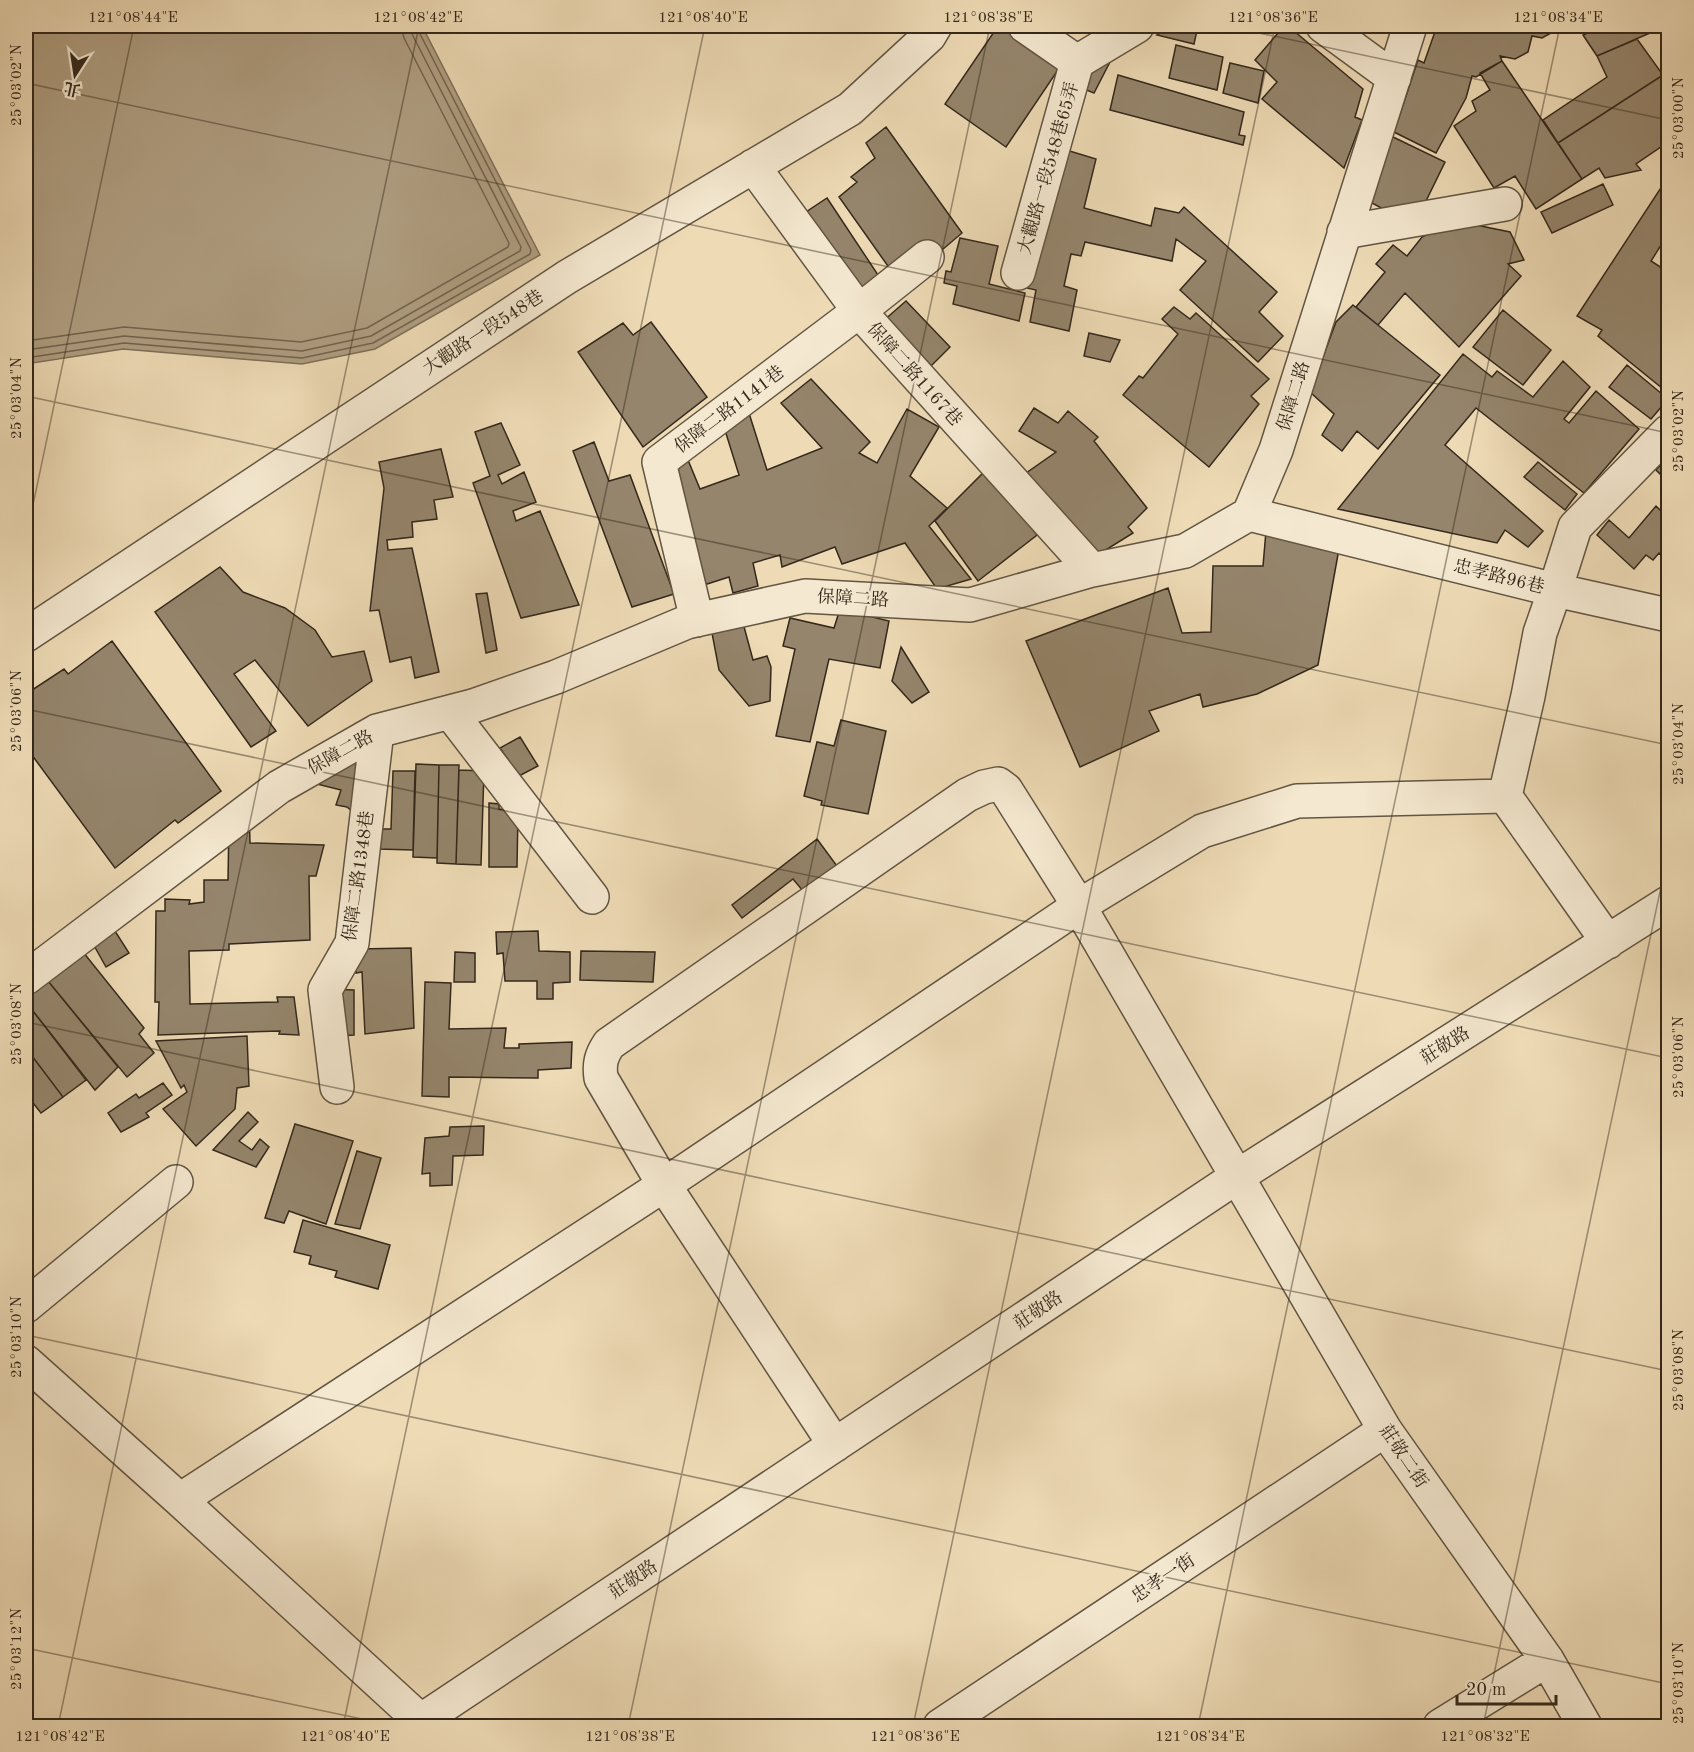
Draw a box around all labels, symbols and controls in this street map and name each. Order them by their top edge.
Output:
text: 121°08'44"E [88,11,178,26]
text: 121°08'42"E [373,11,463,26]
text: 121°08'40"E [658,11,748,26]
text: 121°08'38"E [943,11,1033,26]
text: 121°08'36"E [1228,11,1318,26]
text: 121°08'34"E [1513,11,1603,26]
text: 25°03'02"N [10,44,25,126]
north arrow [45,45,105,105]
text: 25°03'00"N [1672,77,1687,159]
text: 北 [62,78,82,99]
street label: 大觀路一段548巷65弄 [1014,80,1082,256]
street label: 大觀路一段548巷 [419,286,547,378]
street label: 保障二路1167巷 [863,318,967,430]
text: 25°03'04"N [10,357,25,439]
street label: 保障二路 [1273,359,1313,433]
street label: 保障二路1141巷 [670,361,788,457]
text: 25°03'02"N [1672,390,1687,472]
street label: 忠孝路96巷 [1452,555,1546,597]
street label: 保障二路 [817,586,889,610]
text: 25°03'06"N [10,670,25,752]
text: 25°03'04"N [1672,703,1687,785]
street label: 保障二路 [304,726,376,778]
street label: 保障二路1348巷 [339,809,377,943]
text: 25°03'08"N [10,983,25,1065]
text: 25°03'06"N [1672,1016,1687,1098]
street label: 莊敬路 [1417,1022,1473,1068]
street label: 莊敬路 [1010,1287,1066,1333]
text: 25°03'10"N [10,1296,25,1378]
text: 25°03'08"N [1672,1329,1687,1411]
street label: 莊敬二街 [1376,1421,1432,1491]
street label: 忠孝一街 [1128,1550,1198,1606]
street label: 莊敬路 [605,1556,661,1602]
text: 25°03'12"N [10,1608,25,1690]
text: 25°03'10"N [1672,1642,1687,1724]
scale bar [1457,1668,1556,1706]
text: 20 m [1466,1681,1506,1699]
text: 121°08'42"E [15,1730,105,1745]
text: 121°08'40"E [300,1730,390,1745]
text: 121°08'38"E [585,1730,675,1745]
text: 121°08'36"E [870,1730,960,1745]
text: 121°08'34"E [1155,1730,1245,1745]
text: 121°08'32"E [1440,1730,1530,1745]

